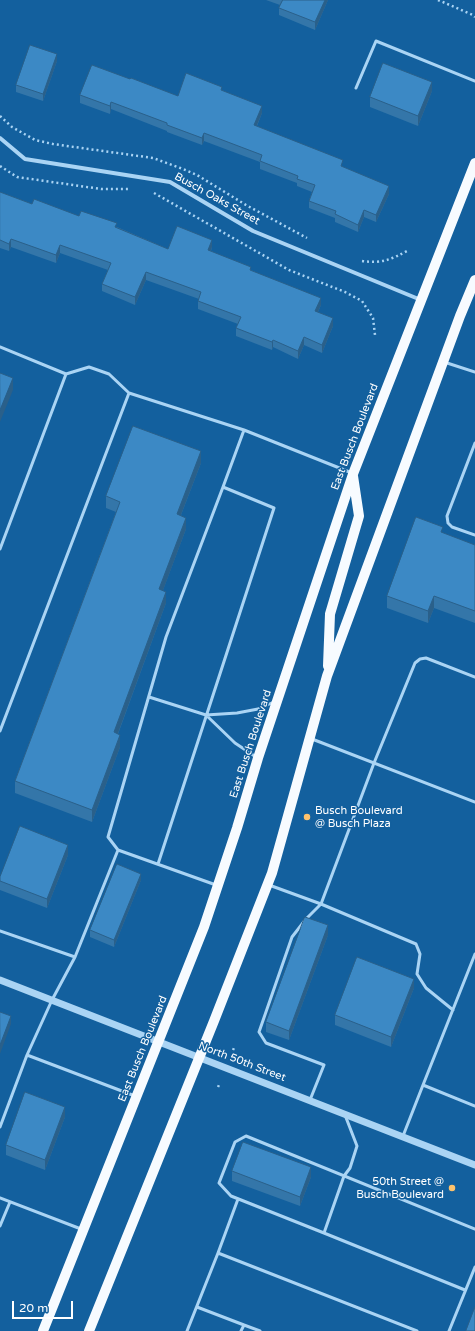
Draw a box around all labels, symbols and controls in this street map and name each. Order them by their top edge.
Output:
street label: Busch Oaks Street [172,170,262,228]
street label: East Busch Boulevard [329,382,381,492]
street label: East Busch Boulevard [227,688,275,800]
place label: Busch Boulevard @ Busch Plaza [315,804,403,830]
marker: Busch Boulevard @ Busch Plaza [302,812,312,822]
street label: East Busch Boulevard [116,994,170,1104]
street label: North 50th Street [197,1039,287,1085]
place label: 50th Street @ Busch Boulevard [356,1175,444,1201]
marker: 50th Street @ Busch Boulevard [447,1183,457,1193]
scale bar [14,1293,75,1319]
text: 20 m [19,1301,48,1315]

